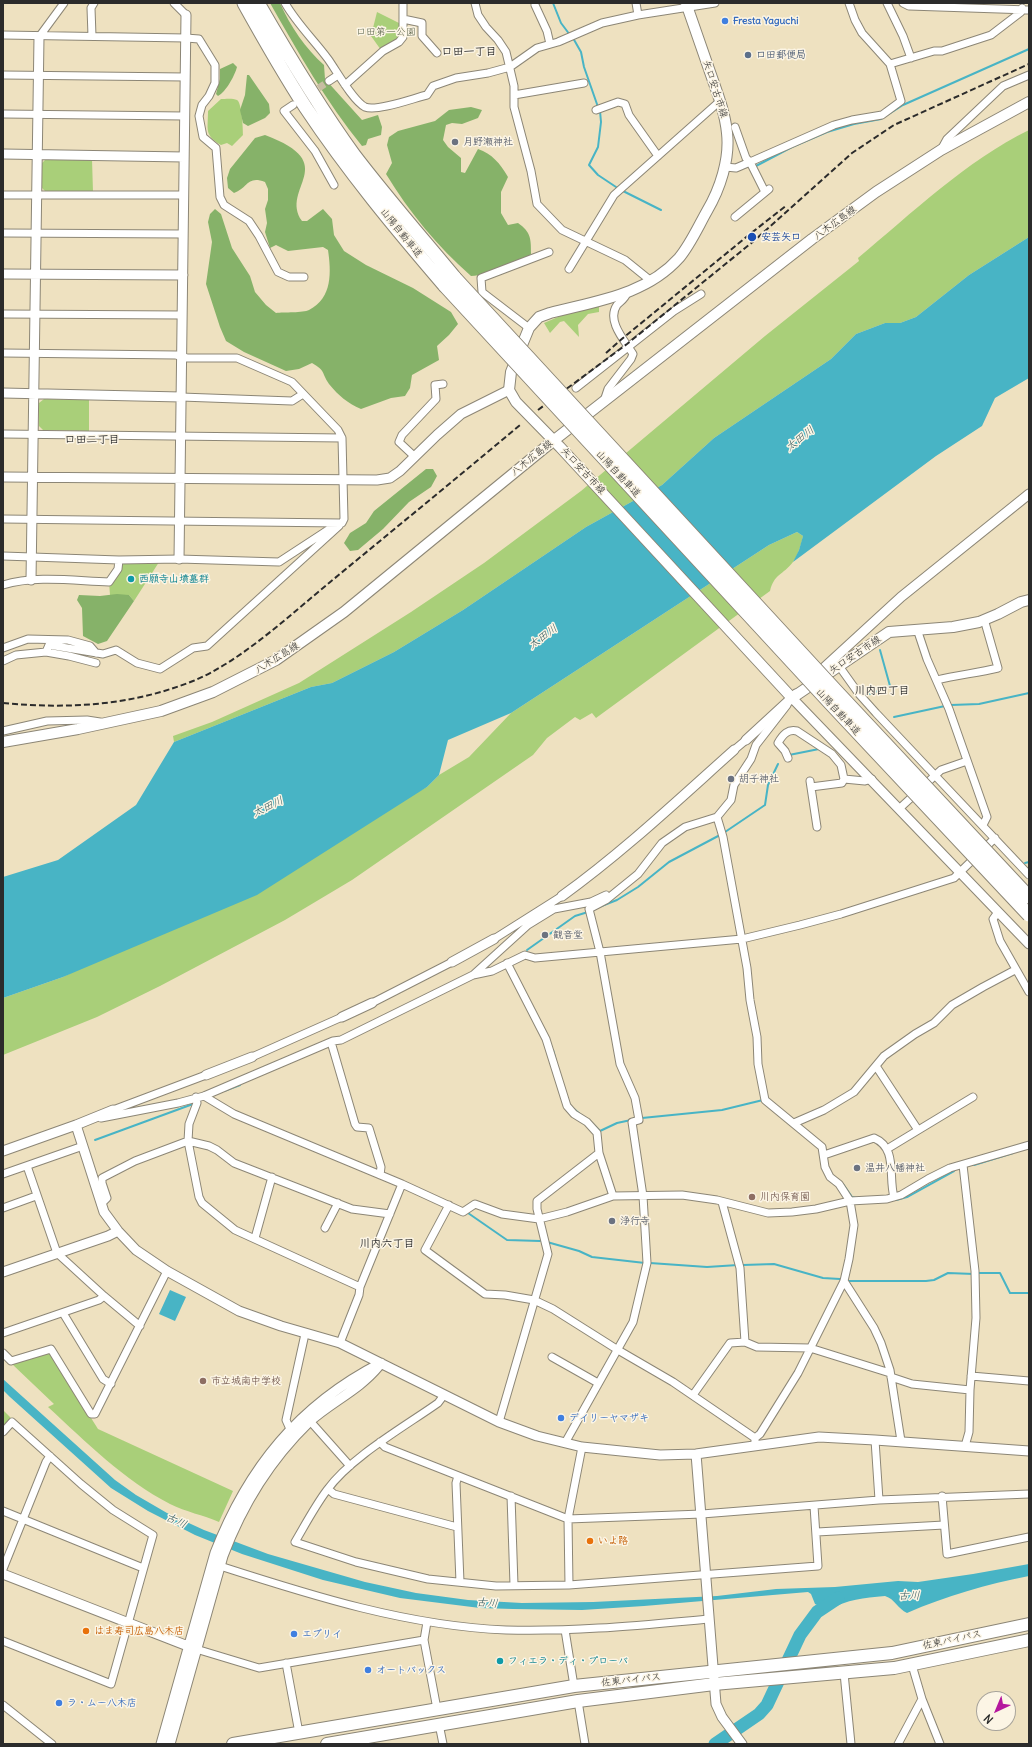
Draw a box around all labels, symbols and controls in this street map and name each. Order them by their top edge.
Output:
place label: Fresta Yaguchi [733,15,798,27]
marker: Fresta Yaguchi [720,16,730,26]
park label: 口田第一公園 [356,26,416,38]
district label: 口田一丁目 [442,45,496,59]
place label: 口田郵便局 [756,49,806,61]
marker: 口田郵便局 [743,50,753,60]
street label: 矢口安古市線 [700,59,730,119]
place label: 月野瀬神社 [463,136,513,148]
marker: 月野瀬神社 [450,137,460,147]
street label: 八木広島線 [811,203,859,243]
street label: 山陽自動車道 [377,206,425,260]
marker: 安芸矢口 [746,231,758,243]
place label: 安芸矢口 [761,231,801,243]
water label: 太田川 [783,424,817,454]
district label: 口田二丁目 [65,433,119,447]
street label: 八木広島線 [509,438,555,478]
street label: 矢口安古市線 [558,445,608,497]
street label: 山陽自動車道 [593,448,643,500]
place label: 西願寺山墳墓群 [139,573,209,585]
marker: 西願寺山墳墓群 [126,574,136,584]
water label: 太田川 [526,622,560,652]
street label: 矢口安古市線 [827,633,883,677]
street label: 八木広島線 [253,640,301,676]
district label: 川内四丁目 [855,684,909,698]
street label: 山陽自動車道 [813,686,863,738]
place label: 胡子神社 [739,773,779,785]
marker: 胡子神社 [726,774,736,784]
water label: 太田川 [250,794,286,820]
place label: 観音堂 [553,929,583,941]
marker: 観音堂 [540,930,550,940]
place label: 温井八幡神社 [865,1162,925,1174]
marker: 温井八幡神社 [852,1163,862,1173]
place label: 川内保育園 [760,1191,810,1203]
marker: 川内保育園 [747,1192,757,1202]
place label: 浄行寺 [620,1215,650,1227]
marker: 浄行寺 [607,1216,617,1226]
district label: 川内六丁目 [360,1237,414,1251]
place label: 市立城南中学校 [211,1375,281,1387]
marker: 市立城南中学校 [198,1376,208,1386]
place label: デイリーヤマザキ [569,1412,649,1424]
marker: デイリーヤマザキ [556,1413,566,1423]
water label: 古川 [163,1510,189,1532]
place label: いよ路 [598,1535,628,1547]
marker: いよ路 [585,1536,595,1546]
water label: 古川 [898,1589,920,1603]
water label: 古川 [475,1595,499,1611]
place label: はま寿司広島八木店 [94,1625,184,1637]
marker: はま寿司広島八木店 [81,1626,91,1636]
place label: エブリイ [302,1628,342,1640]
street label: 佐東バイパス [921,1628,983,1652]
marker: エブリイ [289,1629,299,1639]
place label: フィエラ・ディ・プローバ [508,1655,628,1667]
marker: フィエラ・ディ・プローバ [495,1656,505,1666]
place label: オートバックス [376,1664,446,1676]
marker: オートバックス [363,1665,373,1675]
street label: 佐東バイパス [601,1671,661,1689]
north arrow [976,1691,1016,1731]
place label: ラ・ムー八木店 [67,1697,137,1709]
marker: ラ・ムー八木店 [54,1698,64,1708]
text: N [981,1711,996,1727]

